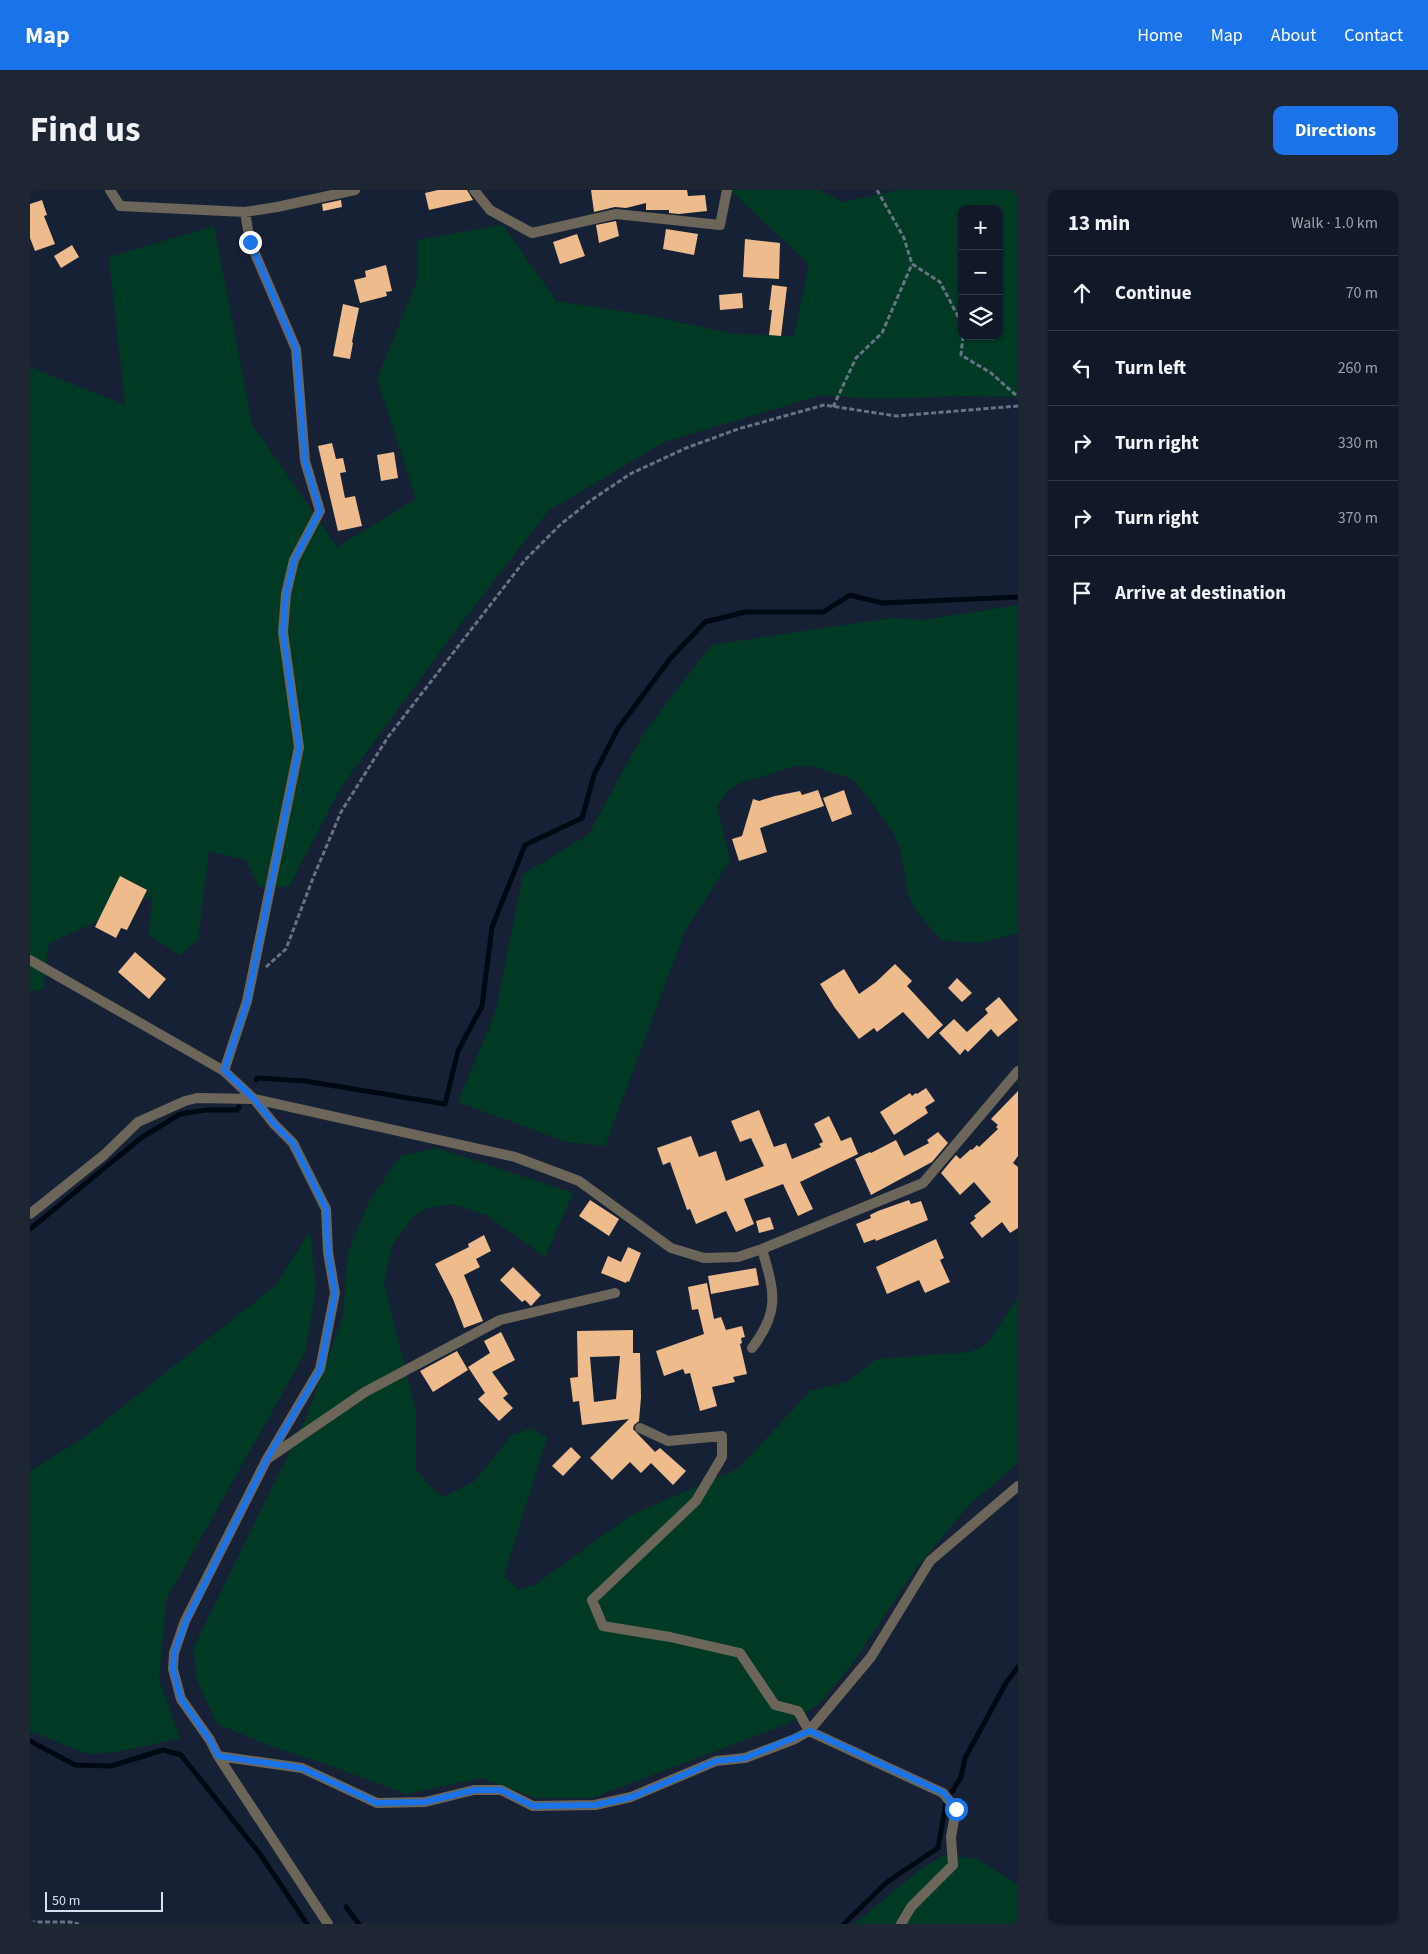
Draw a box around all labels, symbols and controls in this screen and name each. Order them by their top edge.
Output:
text: Map [25,18,70,53]
text: Home [1137,23,1183,48]
text: Map [1211,23,1243,48]
text: About [1271,23,1316,48]
text: Contact [1344,23,1403,48]
text: Find us [30,105,140,155]
button: Directions [1273,106,1398,155]
map controls [958,205,1003,340]
button: + [958,205,1003,250]
text: 13 min [1068,208,1130,238]
text: Walk · 1.0 km [1291,212,1378,234]
route end [239,231,262,254]
button: − [958,250,1003,295]
icon: ahead [1068,279,1096,307]
text: Continue [1115,280,1192,307]
text: 70 m [1346,282,1378,304]
button: layers [958,295,1003,340]
icon: left [1068,354,1096,382]
text: Turn left [1115,355,1186,382]
text: 260 m [1338,357,1378,379]
icon: right [1068,429,1096,457]
text: Turn right [1115,430,1199,457]
text: 330 m [1338,432,1378,454]
icon: right [1068,504,1096,532]
text: Turn right [1115,505,1199,532]
text: 370 m [1338,507,1378,529]
icon: arrive [1068,579,1096,607]
text: Arrive at destination [1115,580,1286,607]
route start [945,1798,968,1821]
scale bar [45,1889,162,1912]
text: 50 m [52,1891,80,1911]

